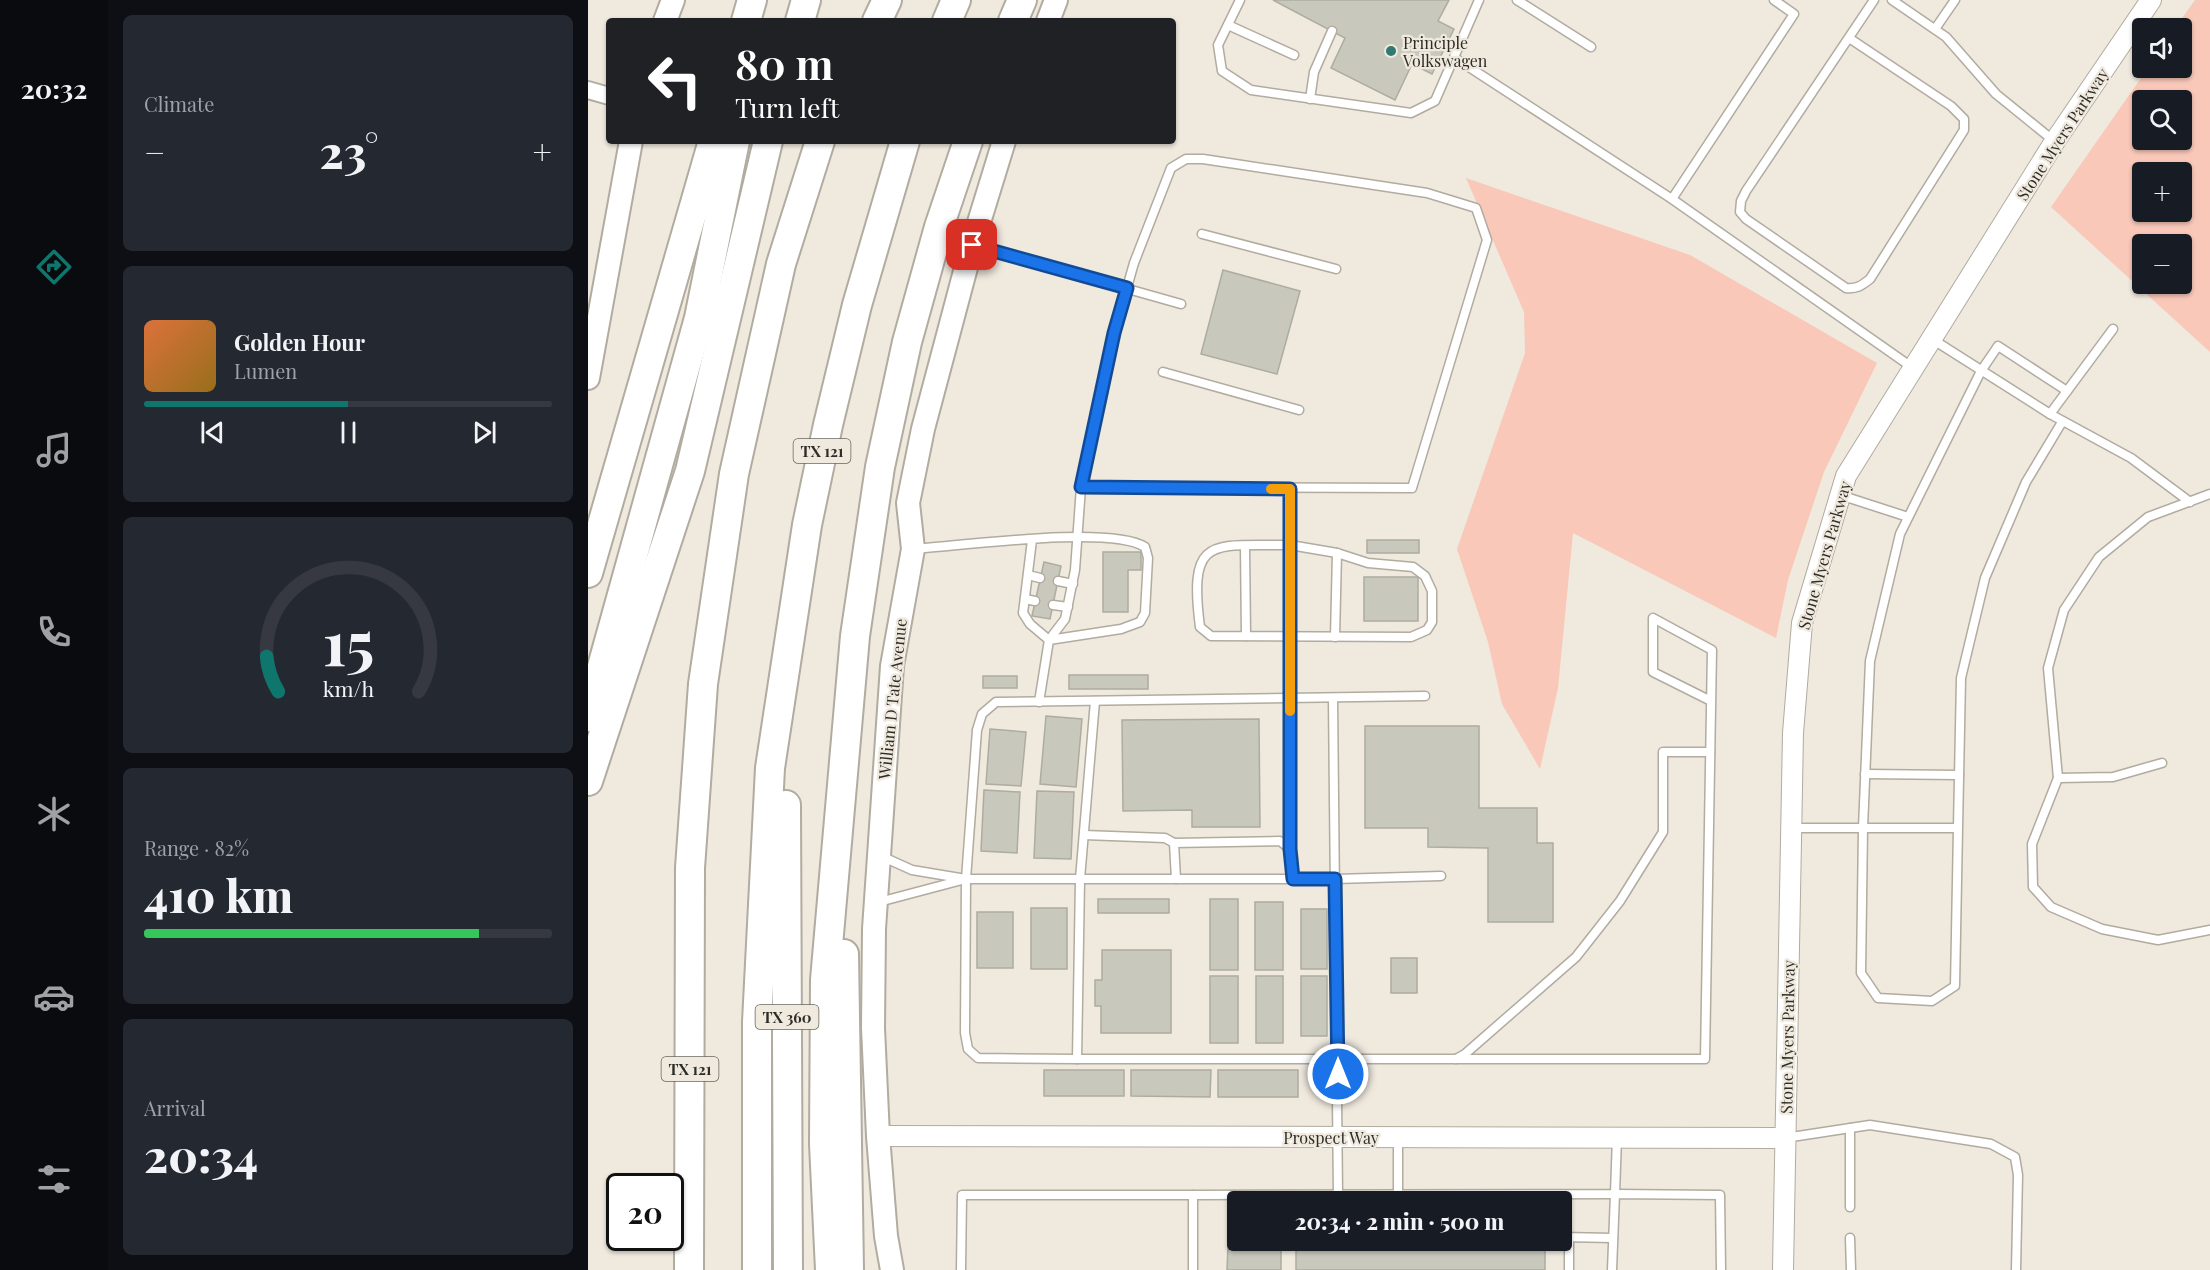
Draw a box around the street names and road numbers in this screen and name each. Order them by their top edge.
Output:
street label: Stone Myers Parkway [2011,64,2113,204]
road number: TX 121 [794,439,850,463]
street label: Stone Myers Parkway [1793,478,1855,632]
street label: William D Tate Avenue [873,618,911,781]
street label: Stone Myers Parkway [1775,960,1799,1114]
road number: TX 360 [756,1005,818,1029]
road number: TX 121 [662,1057,718,1081]
street label: Prospect Way [1283,1127,1379,1148]

